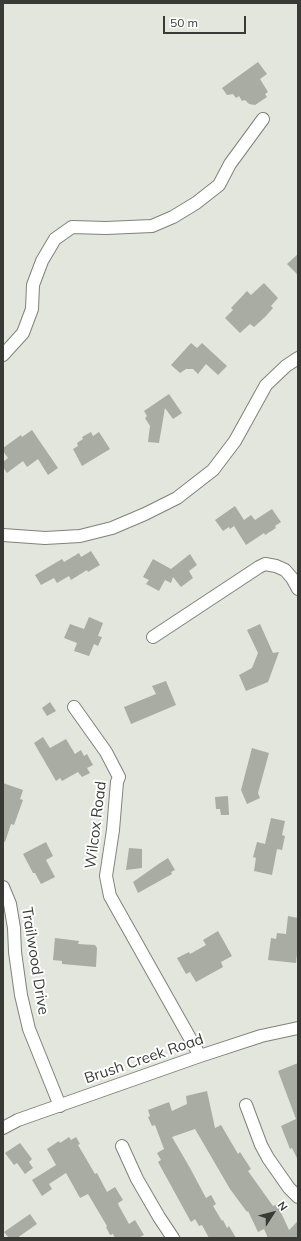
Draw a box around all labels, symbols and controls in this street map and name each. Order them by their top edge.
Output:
scale bar [165,8,248,34]
text: 50 m [170,15,198,30]
street label: Wilcox Road [82,780,110,870]
street label: Trailwood Drive [18,906,52,1016]
street label: Brush Creek Road [82,1030,206,1088]
north arrow [253,1193,293,1233]
text: N [275,1198,291,1213]

